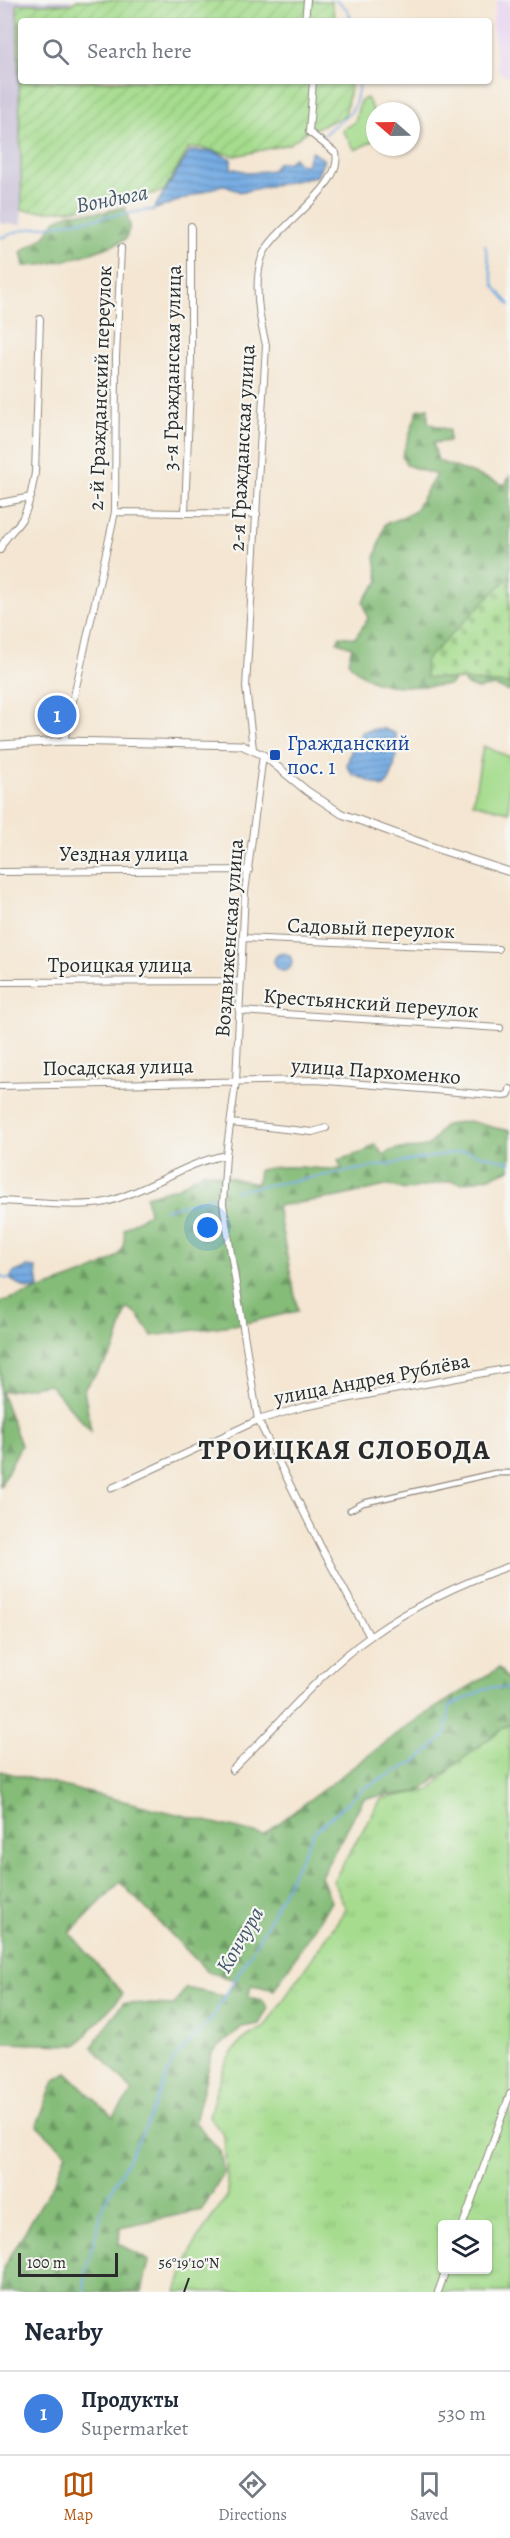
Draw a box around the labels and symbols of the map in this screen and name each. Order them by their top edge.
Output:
north arrow [366,102,420,156]
water label: Вондюга [73,177,151,221]
street label: 3-я Гражданская улица [156,264,188,471]
street label: 2-й Гражданский переулок [82,265,118,511]
street label: 2-я Гражданская улица [223,343,261,552]
pin: 1 [38,692,76,738]
place label: Гражданский пос. 1 [287,729,410,781]
marker: Гражданский пос. 1 [268,748,282,762]
street label: Воздвиженская улица [208,838,250,1038]
street label: Уездная улица [59,840,189,868]
street label: Садовый переулок [287,911,455,945]
street label: Троицкая улица [48,951,193,979]
street label: Крестьянский переулок [262,982,480,1025]
street label: улица Пархоменко [289,1051,462,1091]
street label: Посадская улица [42,1052,194,1082]
your location [193,1213,222,1242]
street label: улица Андрея Рублёва [271,1346,472,1412]
district label: ТРОИЦКАЯ СЛОБОДА [199,1432,491,1468]
water label: Кончура [209,1901,271,1979]
scale bar [18,2250,118,2278]
text: 56°19'10"N [159,2253,220,2273]

